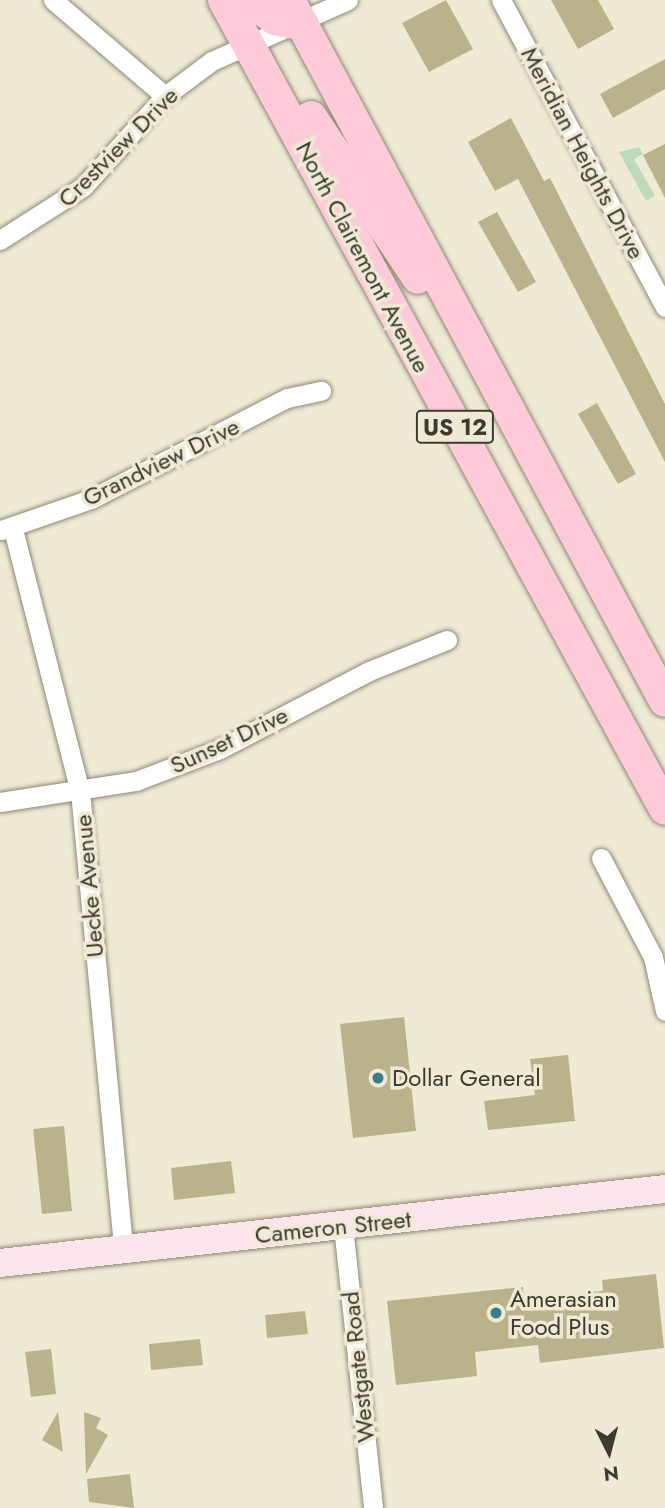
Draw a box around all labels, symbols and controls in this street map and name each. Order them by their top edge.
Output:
street label: Meridian Heights Drive [515,42,651,264]
street label: Crestview Drive [52,81,184,213]
street label: North Clairemont Avenue [290,137,436,377]
road number: US 12 [415,408,495,446]
street label: Grandview Drive [78,412,244,512]
street label: Sunset Drive [166,700,292,780]
street label: Uecke Avenue [68,813,110,959]
place label: Dollar General [392,1064,541,1092]
marker: Dollar General [370,1070,386,1086]
street label: Cameron Street [253,1204,413,1250]
place label: Amerasian Food Plus [510,1285,617,1341]
street label: Westgate Road [336,1290,380,1444]
marker: Amerasian Food Plus [488,1305,504,1321]
north arrow [574,1417,644,1487]
text: N [602,1459,620,1488]

